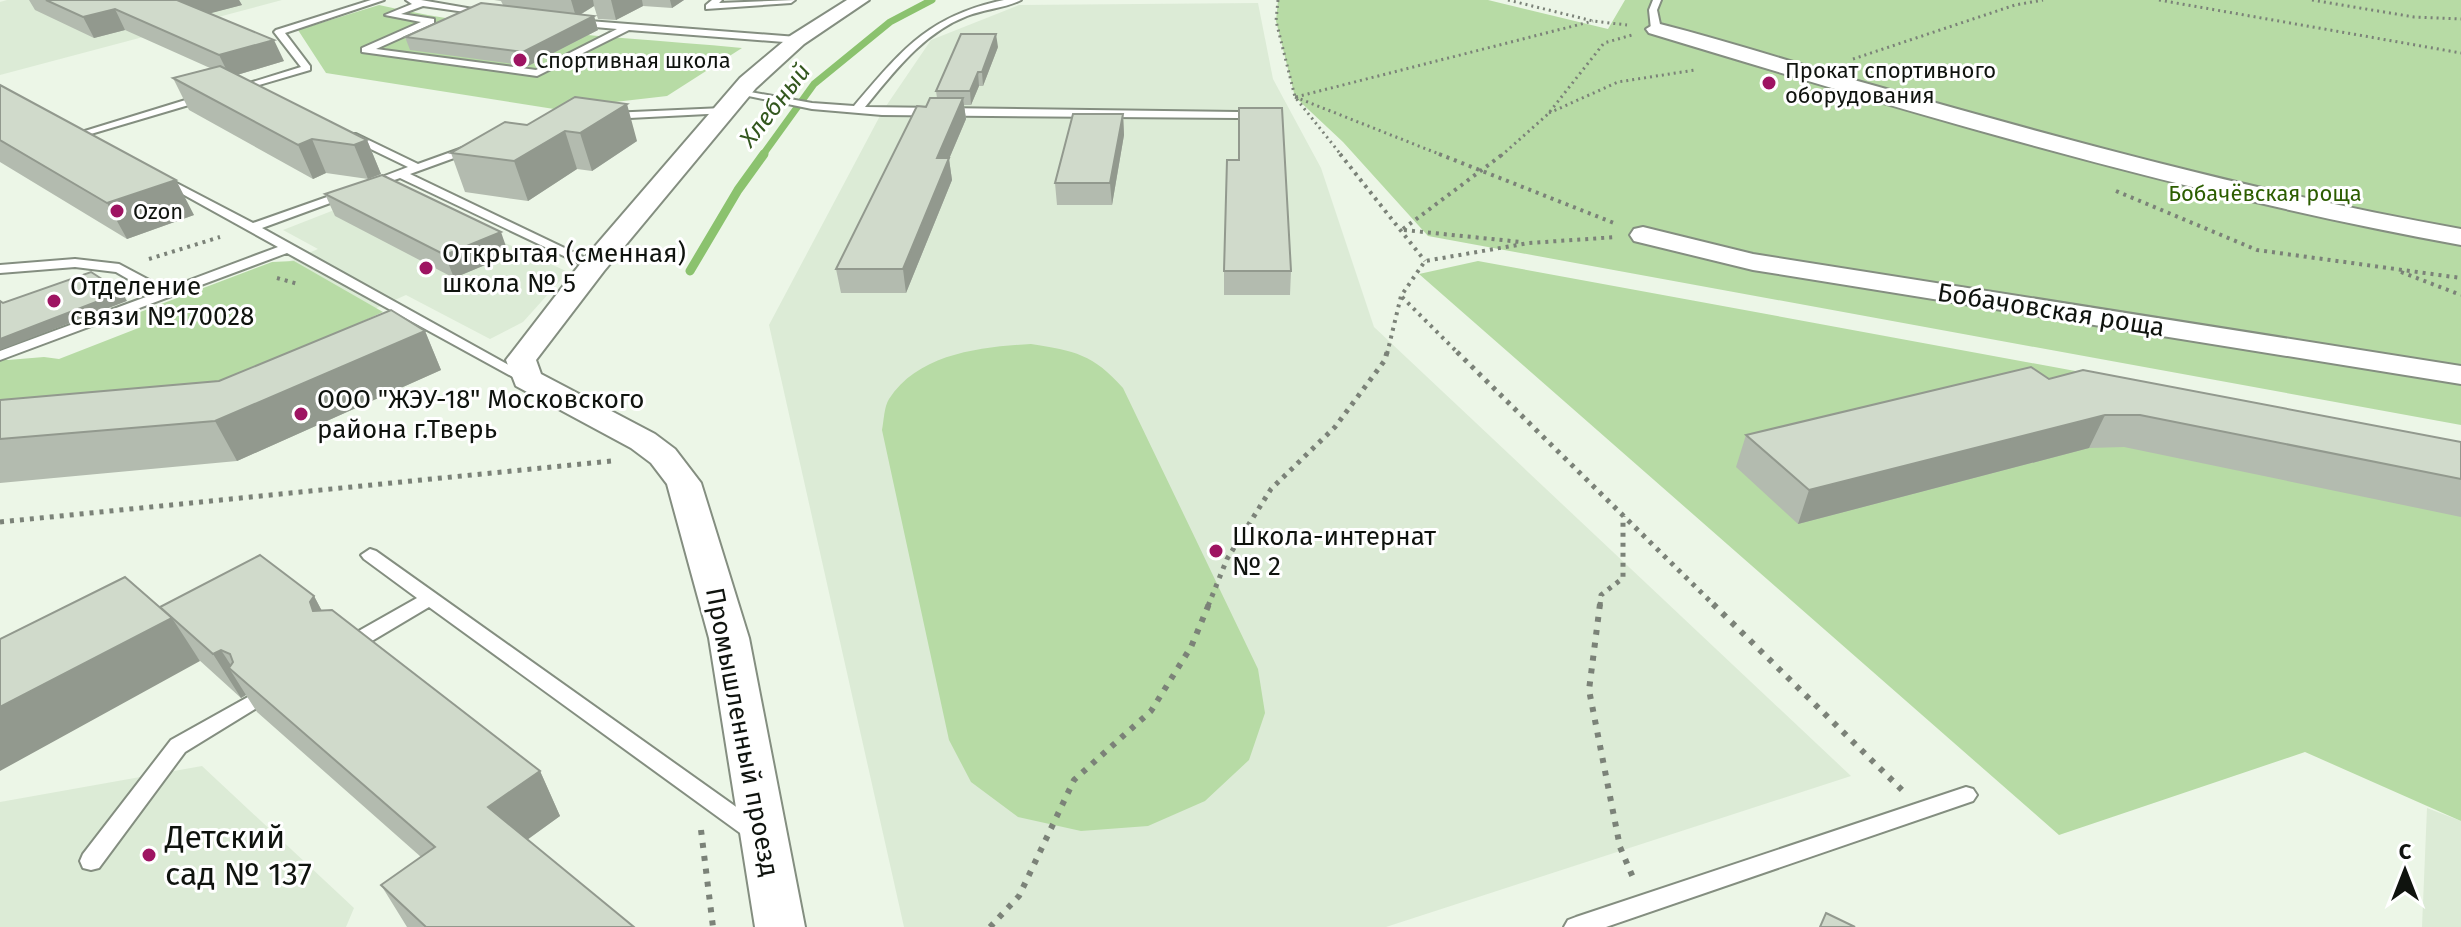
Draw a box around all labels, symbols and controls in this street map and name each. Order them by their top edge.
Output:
place label: Спортивная школа [536,47,731,74]
marker: Спортивная школа [511,51,529,69]
place label: Прокат спортивного оборудования [1785,57,1996,109]
water label: Хлебный [733,58,816,153]
marker: Прокат спортивного оборудования [1760,74,1778,92]
park label: Бобачёвская роща [2168,180,2362,207]
place label: Ozon [133,198,183,225]
marker: Ozon [108,202,126,220]
place label: Открытая (сменная) школа № 5 [442,238,686,299]
marker: Открытая (сменная) школа № 5 [417,259,435,277]
place label: Отделение связи №170028 [70,271,254,332]
street label: Бобачовская роща [1935,277,2167,343]
marker: Отделение связи №170028 [45,292,63,310]
place label: ООО "ЖЭУ-18" Московского района г.Тверь [317,384,645,445]
marker: ООО "ЖЭУ-18" Московского района г.Тверь [292,405,310,423]
place label: Школа-интернат № 2 [1232,521,1436,582]
marker: Школа-интернат № 2 [1207,542,1225,560]
street label: Промышленный проезд [699,585,785,879]
place label: Детский сад № 137 [164,818,312,893]
north arrow [2365,831,2445,911]
text: С [2399,838,2412,865]
marker: Детский сад № 137 [140,846,158,864]

